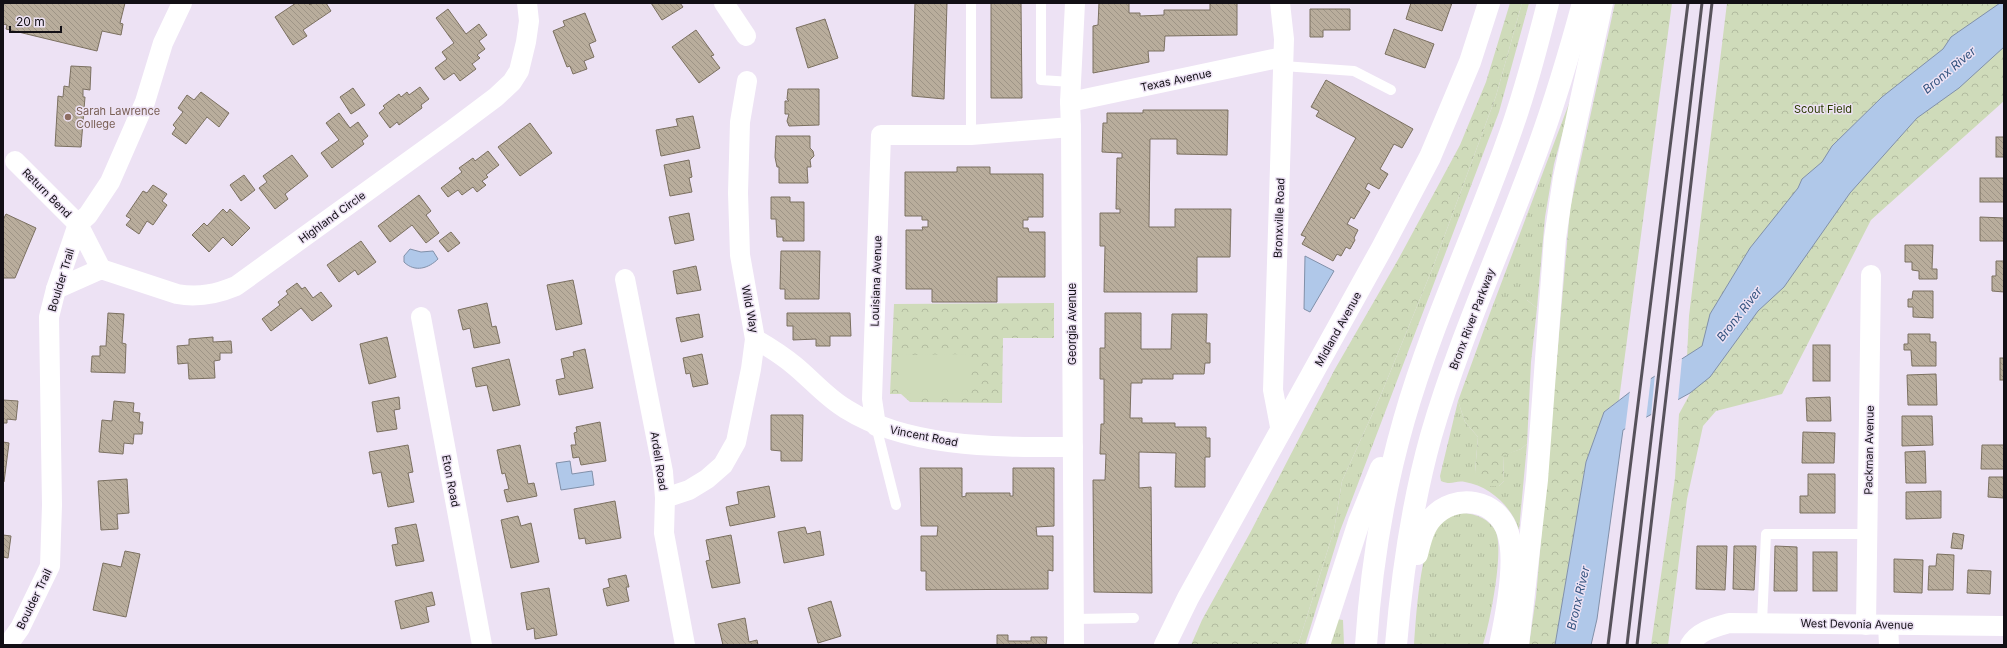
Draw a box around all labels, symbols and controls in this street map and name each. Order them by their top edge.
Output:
scale bar [10,8,61,34]
text: 20 m [16,14,45,29]
water label: Bronx River [1919,43,1979,97]
street label: Texas Avenue [1139,66,1213,94]
park label: Scout Field [1794,102,1852,116]
place label: Sarah Lawrence College [76,104,160,131]
marker: Sarah Lawrence College [63,112,73,122]
street label: Return Bend [19,165,75,221]
street label: Bronxville Road [1271,178,1287,258]
street label: Highland Circle [296,188,368,246]
street label: Louisiana Avenue [867,235,885,327]
street label: Boulder Trail [45,247,77,313]
street label: Bronx River Parkway [1446,266,1498,372]
street label: Georgia Avenue [1065,283,1079,365]
water label: Bronx River [1713,283,1765,344]
street label: Wild Way [739,284,761,334]
street label: Midland Avenue [1312,289,1364,369]
street label: Packman Avenue [1861,405,1877,495]
street label: Vincent Road [889,423,959,449]
street label: Ardell Road [647,430,671,492]
street label: Eton Road [439,454,463,508]
water label: Bronx River [1563,564,1593,631]
street label: Boulder Trail [13,567,55,631]
street label: West Devonia Avenue [1800,616,1914,632]

